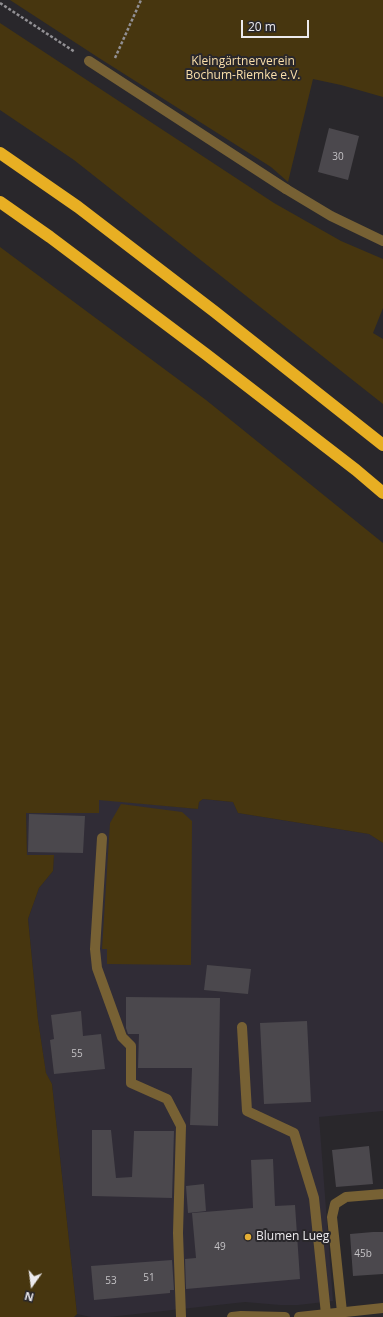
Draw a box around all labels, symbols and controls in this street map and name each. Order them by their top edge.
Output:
scale bar [243,12,311,38]
text: 20 m [248,18,276,35]
park label: Kleingärtnerverein Bochum-Riemke e.V. [185,55,301,83]
house number: 30 [332,151,344,163]
house number: 55 [71,1048,83,1060]
place label: Blumen Lueg [256,1230,329,1244]
marker: Blumen Lueg [243,1232,253,1242]
house number: 49 [214,1241,226,1253]
house number: 45b [354,1248,372,1260]
north arrow [12,1265,52,1305]
house number: 51 [143,1272,155,1284]
house number: 53 [105,1275,117,1287]
text: N [23,1289,35,1305]

